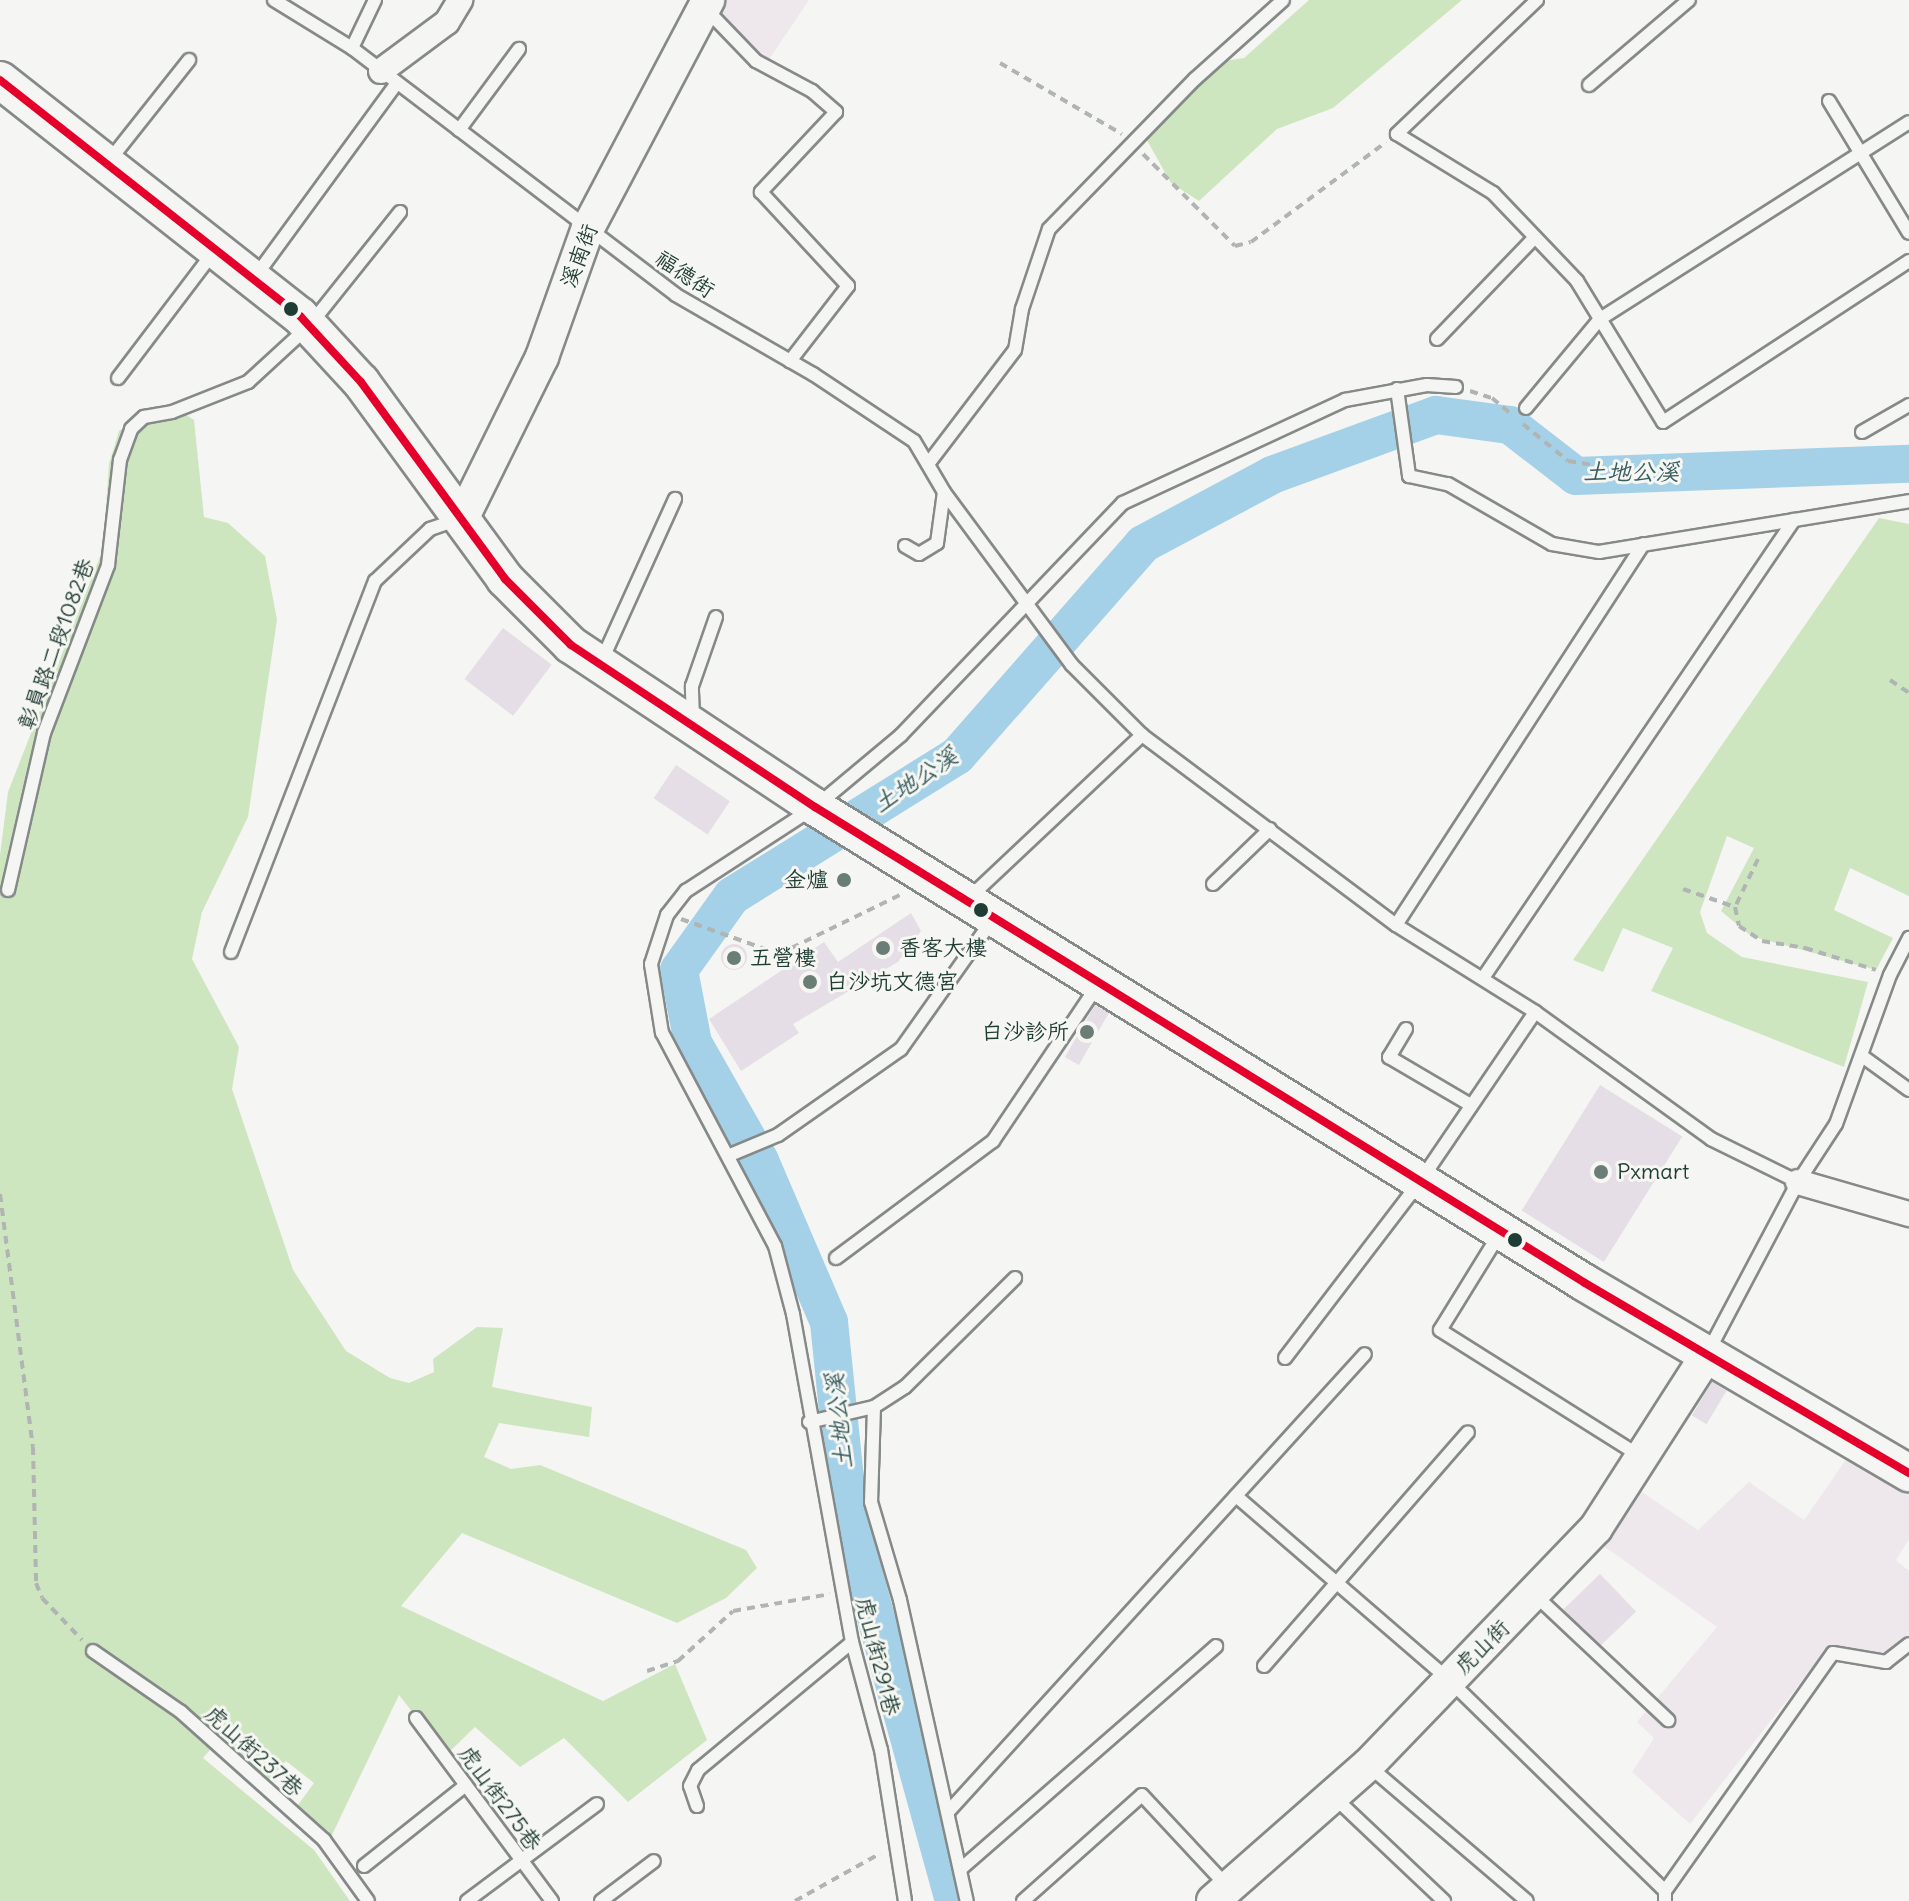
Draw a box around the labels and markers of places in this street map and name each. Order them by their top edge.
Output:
unlabelled marker [283,301,299,317]
place label: 金爐 [784,867,828,893]
marker: 金爐 [835,871,853,889]
unlabelled marker [973,902,989,918]
place label: 香客大樓 [899,935,987,961]
marker: 香客大樓 [874,939,892,957]
place label: 五營樓 [750,945,816,971]
marker: 五營樓 [725,949,743,967]
place label: 白沙坑文德宮 [826,969,958,995]
marker: 白沙坑文德宮 [801,973,819,991]
place label: 白沙診所 [981,1019,1069,1045]
marker: 白沙診所 [1076,1021,1098,1043]
place label: Pxmart [1617,1159,1689,1185]
marker: Pxmart [1592,1163,1610,1181]
unlabelled marker [1507,1232,1523,1248]

